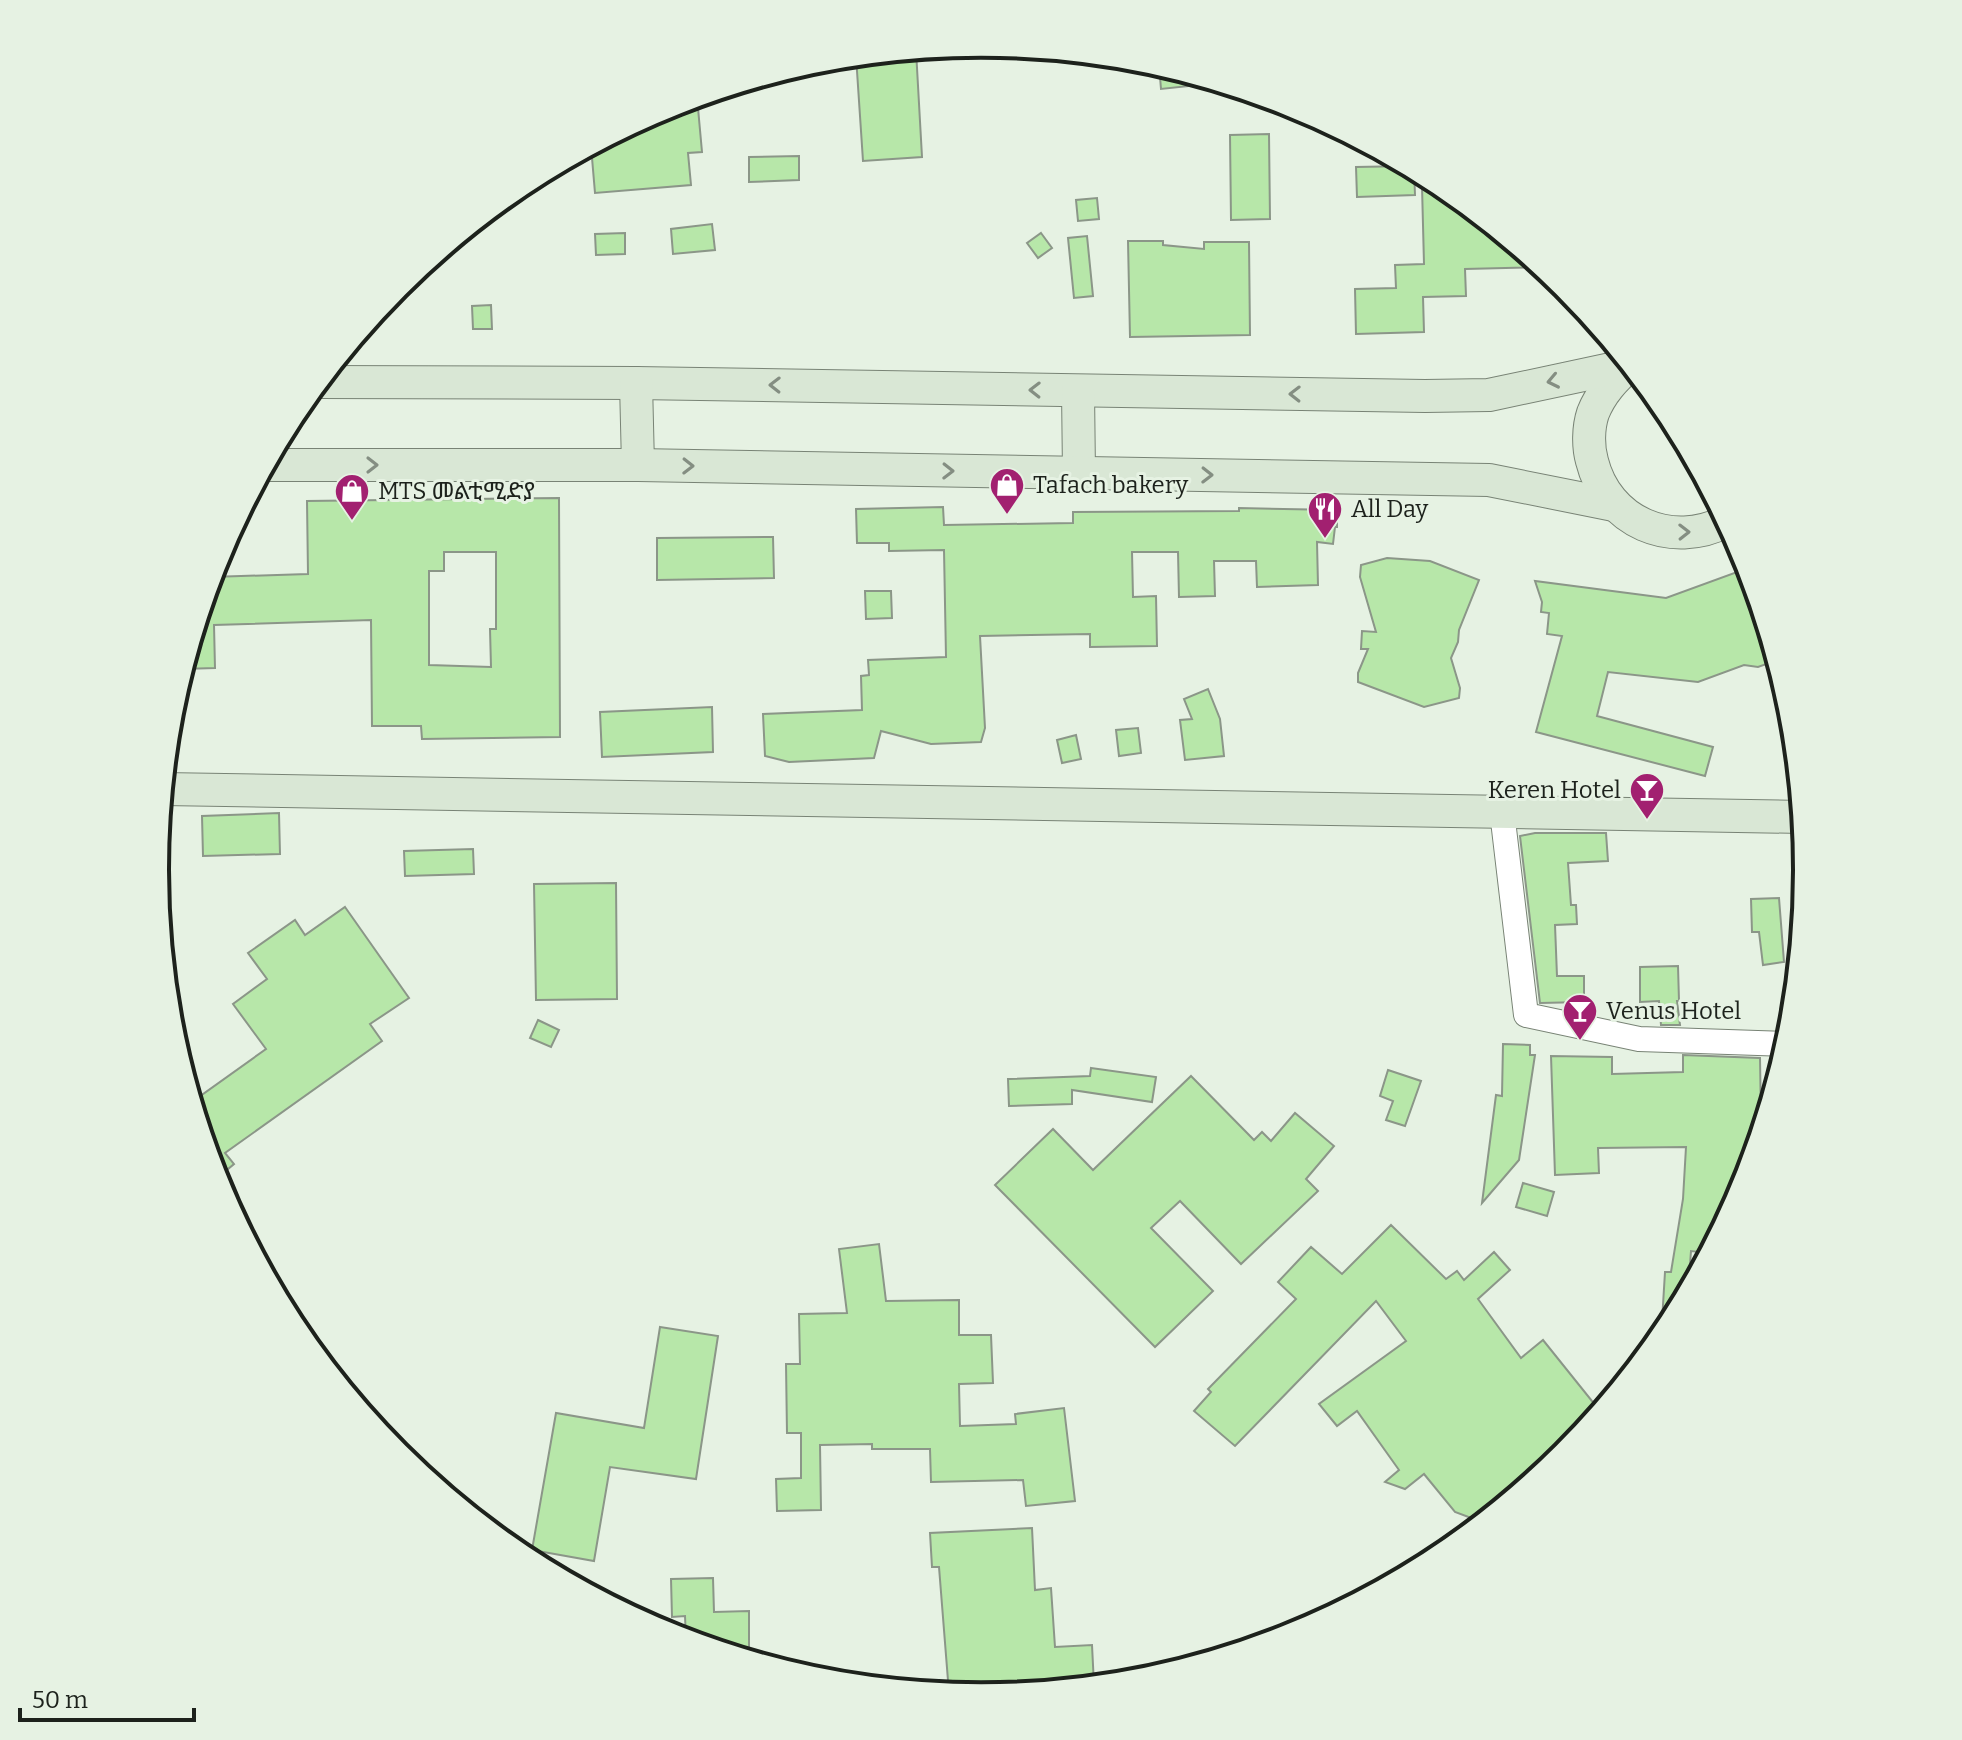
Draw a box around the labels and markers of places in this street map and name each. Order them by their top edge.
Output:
shop icon: Tafach bakery [988,466,1026,516]
place label: Tafach bakery [1033,471,1189,499]
shop icon: MTS መልቲሚድያ [333,472,371,522]
place label: MTS መልቲሚድያ [378,477,535,505]
restaurant icon: All Day [1306,490,1344,540]
place label: All Day [1351,495,1428,523]
bar icon: Keren Hotel [1628,771,1666,821]
place label: Keren Hotel [1488,776,1621,804]
bar icon: Venus Hotel [1561,992,1599,1042]
place label: Venus Hotel [1606,997,1741,1025]

